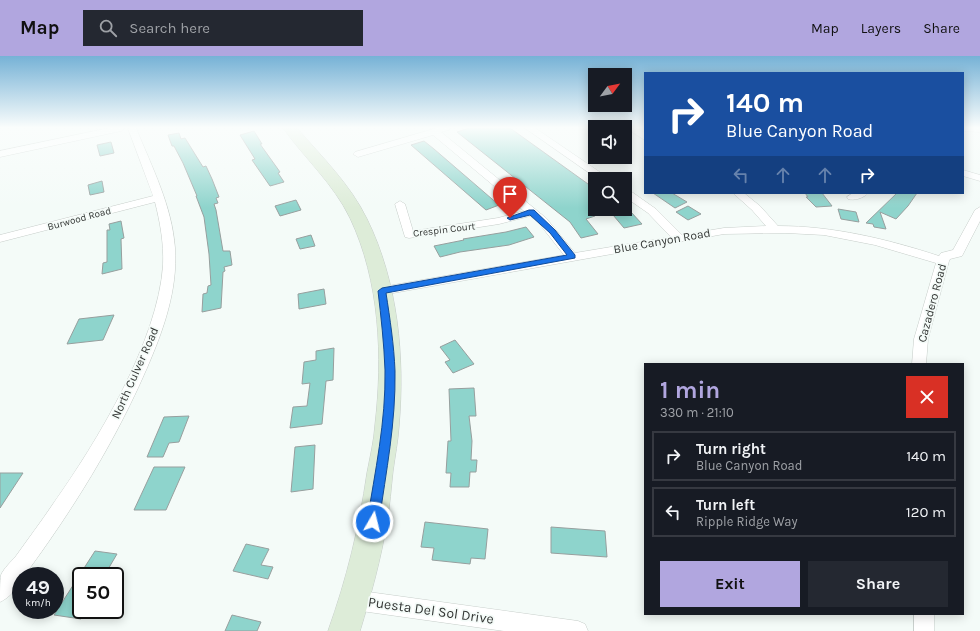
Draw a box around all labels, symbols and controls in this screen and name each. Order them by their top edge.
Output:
search box [83,10,363,46]
text: Map [20,17,59,39]
icon: search [97,17,119,39]
text: Search here [129,19,210,37]
text: Map [811,20,839,37]
text: Layers [861,20,901,37]
text: Share [923,20,960,37]
north arrow [588,68,632,112]
map controls [588,68,632,216]
text: 140 m [726,86,804,119]
icon: right [660,88,712,140]
button: sound [588,120,632,164]
text: Blue Canyon Road [726,120,873,142]
icon: left [730,164,752,186]
icon: ahead [772,164,794,186]
icon: ahead [814,164,836,186]
icon: right [856,164,878,186]
button: search [588,172,632,216]
pin [493,177,527,218]
icon: arrive [499,183,521,205]
street label: Burwood Road [46,205,112,233]
street label: Crespin Court [412,220,476,240]
street label: Blue Canyon Road [612,226,712,256]
street label: Cazadero Road [915,262,949,344]
street label: North Culver Road [109,325,161,421]
text: 1 min [660,376,720,404]
button: close [906,376,948,418]
text: 330 m · 21:10 [660,405,734,420]
text: Turn right [696,440,766,458]
icon: right [662,445,684,467]
text: 140 m [906,447,946,465]
text: Blue Canyon Road [696,458,802,473]
text: Turn left [696,496,755,514]
position arrow [352,501,394,543]
icon: left [662,501,684,523]
text: 120 m [906,503,946,521]
text: Ripple Ridge Way [696,514,798,529]
button: Exit [660,561,800,607]
button: Share [808,561,948,607]
speed limit sign: 50 [72,567,124,619]
text: 49 [26,576,50,599]
street label: Puesta Del Sol Drive [367,593,495,628]
text: km/h [25,597,51,609]

